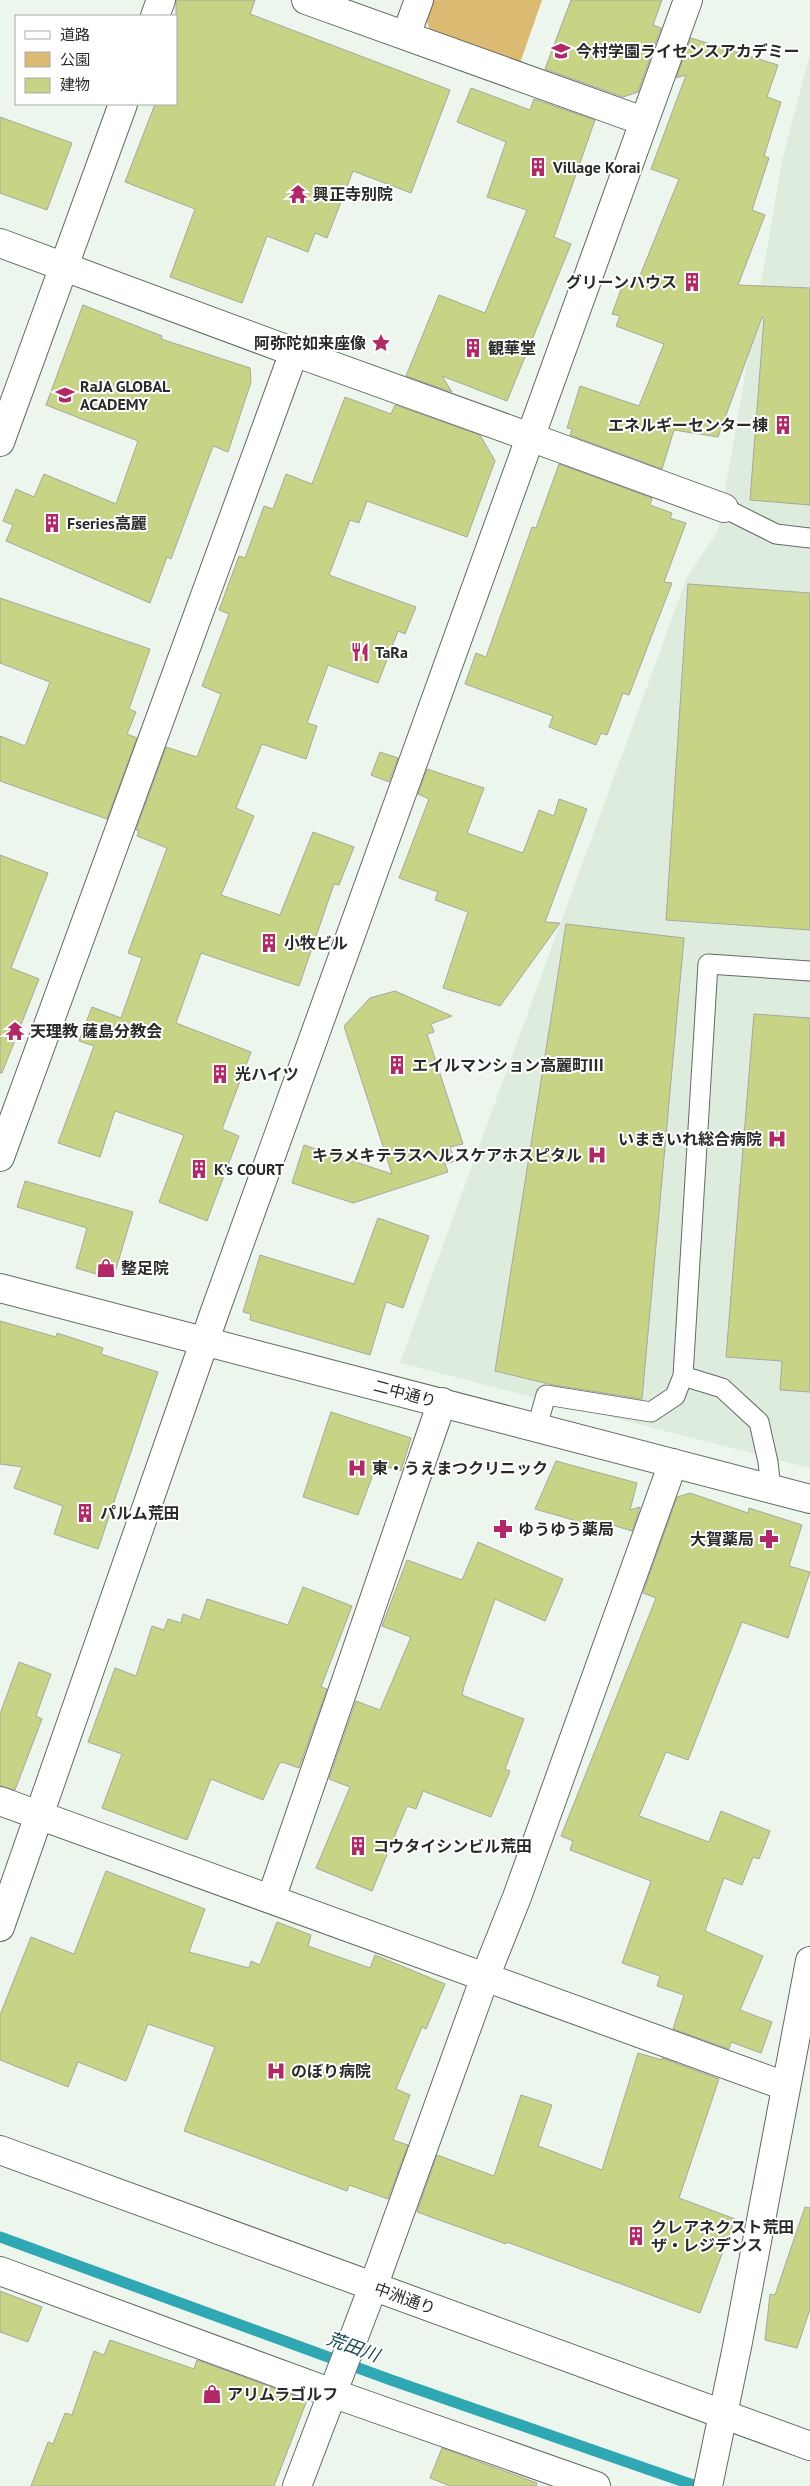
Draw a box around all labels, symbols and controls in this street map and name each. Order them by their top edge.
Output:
legend [15,15,178,105]
text: 道路 [60,25,90,44]
school or university icon: 今村学園ライセンスアカデミー [550,40,572,62]
place label: 今村学園ライセンスアカデミー [576,41,800,61]
text: 公園 [60,50,90,69]
text: 建物 [60,75,90,94]
building icon: Village Korai [527,156,549,178]
place label: Village Korai [552,157,641,177]
temple icon: 興正寺別院 [287,183,309,205]
place label: 興正寺別院 [313,184,393,204]
building icon: グリーンハウス [681,271,703,293]
place label: グリーンハウス [566,272,677,292]
place icon: 阿弥陀如来座像 [370,332,392,354]
place label: 阿弥陀如来座像 [254,333,366,353]
building icon: 観華堂 [462,337,484,359]
place label: 観華堂 [488,338,536,358]
place label: RaJA GLOBAL ACADEMY [80,376,171,414]
school or university icon: RaJA GLOBAL ACADEMY [54,384,76,406]
building icon: エネルギーセンター棟 [772,414,794,436]
place label: エネルギーセンター棟 [608,415,768,435]
building icon: Fseries高麗 [41,512,63,534]
place label: Fseries高麗 [67,513,147,533]
restaurant icon: TaRa [349,641,371,663]
place label: TaRa [375,642,408,662]
building icon: 小牧ビル [258,932,280,954]
place label: 小牧ビル [284,933,348,953]
temple icon: 天理教 薩島分教会 [4,1020,26,1042]
place label: 天理教 薩島分教会 [30,1021,162,1041]
building icon: エイルマンション高麗町Ⅲ [386,1054,408,1076]
place label: エイルマンション高麗町Ⅲ [412,1055,604,1075]
building icon: 光ハイツ [209,1063,231,1085]
place label: 光ハイツ [235,1064,299,1084]
hospital icon: いまきいれ総合病院 [766,1128,788,1150]
place label: いまきいれ総合病院 [618,1129,762,1149]
hospital icon: キラメキテラスヘルスケアホスピタル [586,1144,608,1166]
place label: キラメキテラスヘルスケアホスピタル [312,1145,582,1165]
building icon: K’s COURT [188,1158,210,1180]
place label: K’s COURT [214,1159,284,1179]
shop icon: 整足院 [95,1257,117,1279]
place label: 整足院 [121,1258,169,1278]
street label: 二中通り [371,1375,439,1411]
hospital icon: 東・うえまつクリニック [346,1457,368,1479]
place label: 東・うえまつクリニック [372,1458,548,1478]
building icon: パルム荒田 [74,1502,96,1524]
place label: パルム荒田 [100,1503,180,1523]
pharmacy icon: ゆうゆう薬局 [492,1518,514,1540]
place label: ゆうゆう薬局 [518,1519,614,1539]
pharmacy icon: 大賀薬局 [758,1528,780,1550]
place label: 大賀薬局 [690,1529,754,1549]
building icon: コウタイシンビル荒田 [347,1835,369,1857]
place label: コウタイシンビル荒田 [373,1836,532,1856]
hospital icon: のぼり病院 [265,2060,287,2082]
place label: のぼり病院 [291,2061,371,2081]
place label: クレアネクスト荒田 ザ・レジデンス [651,2217,795,2255]
building icon: クレアネクスト荒田 ザ・レジデンス [625,2225,647,2247]
street label: 中洲通り [372,2278,438,2318]
water label: 荒田川 [324,2326,384,2367]
shop icon: アリムラゴルフ [201,2383,223,2405]
place label: アリムラゴルフ [227,2384,338,2404]

